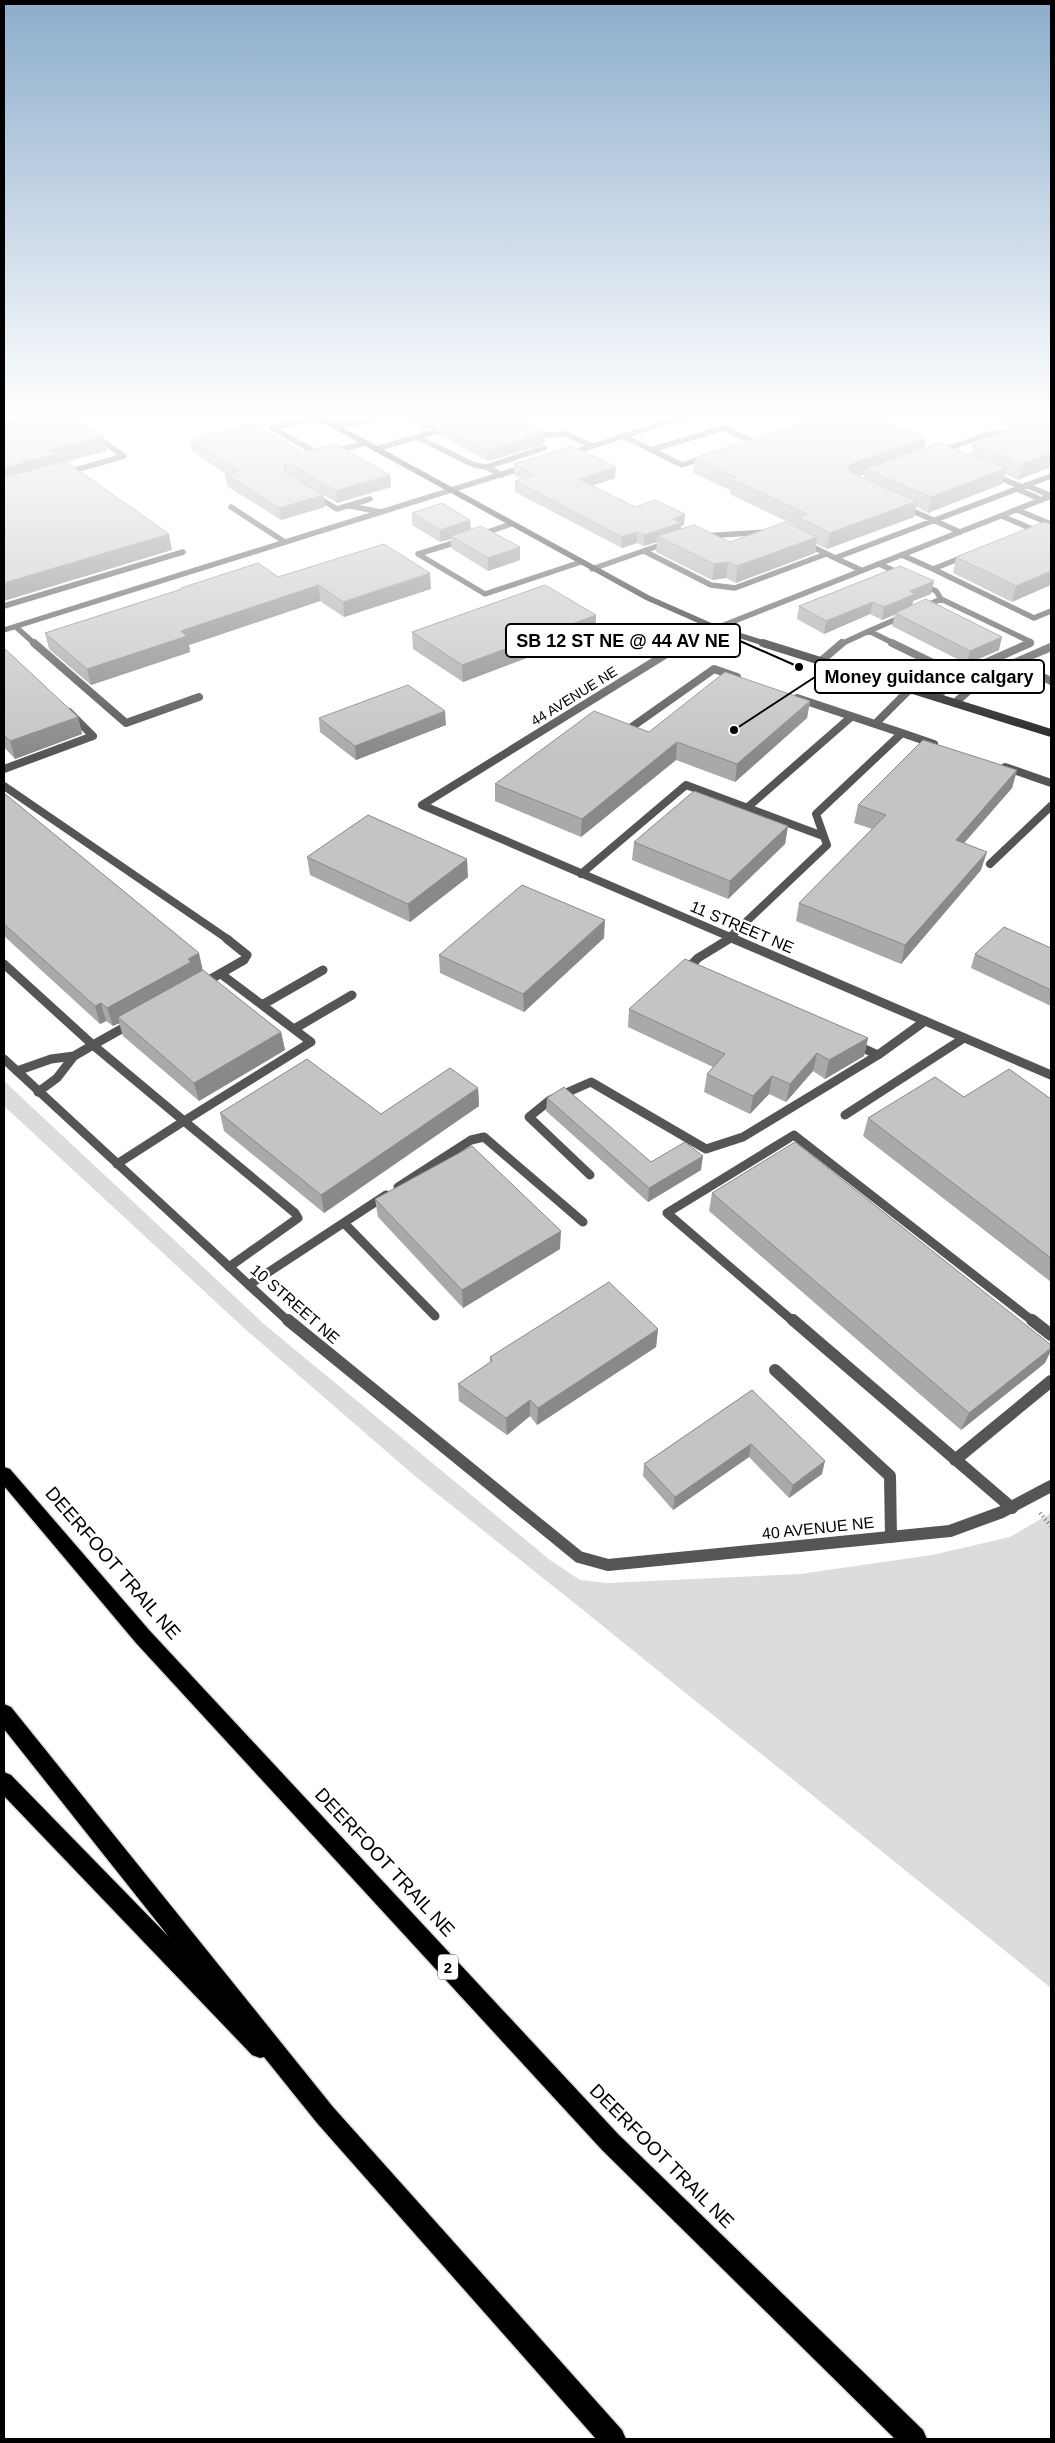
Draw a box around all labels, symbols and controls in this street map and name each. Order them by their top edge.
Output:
callout: SB 12 ST NE @ 44 AV NE [506,624,740,657]
text: SB 12 ST NE @ 44 AV NE [516,631,730,651]
callout: Money guidance calgary [815,660,1044,693]
street label: 44 AVENUE NE [528,663,620,729]
text: Money guidance calgary [824,667,1034,687]
street label: 11 STREET NE [688,898,796,956]
street label: 10 STREET NE [247,1261,343,1347]
street label: DEERFOOT TRAIL NE [41,1483,185,1643]
street label: 40 AVENUE NE [761,1514,875,1542]
street label: DEERFOOT TRAIL NE [311,1784,459,1940]
road number: 2 [438,1954,458,1980]
street label: DEERFOOT TRAIL NE [586,2080,738,2232]

